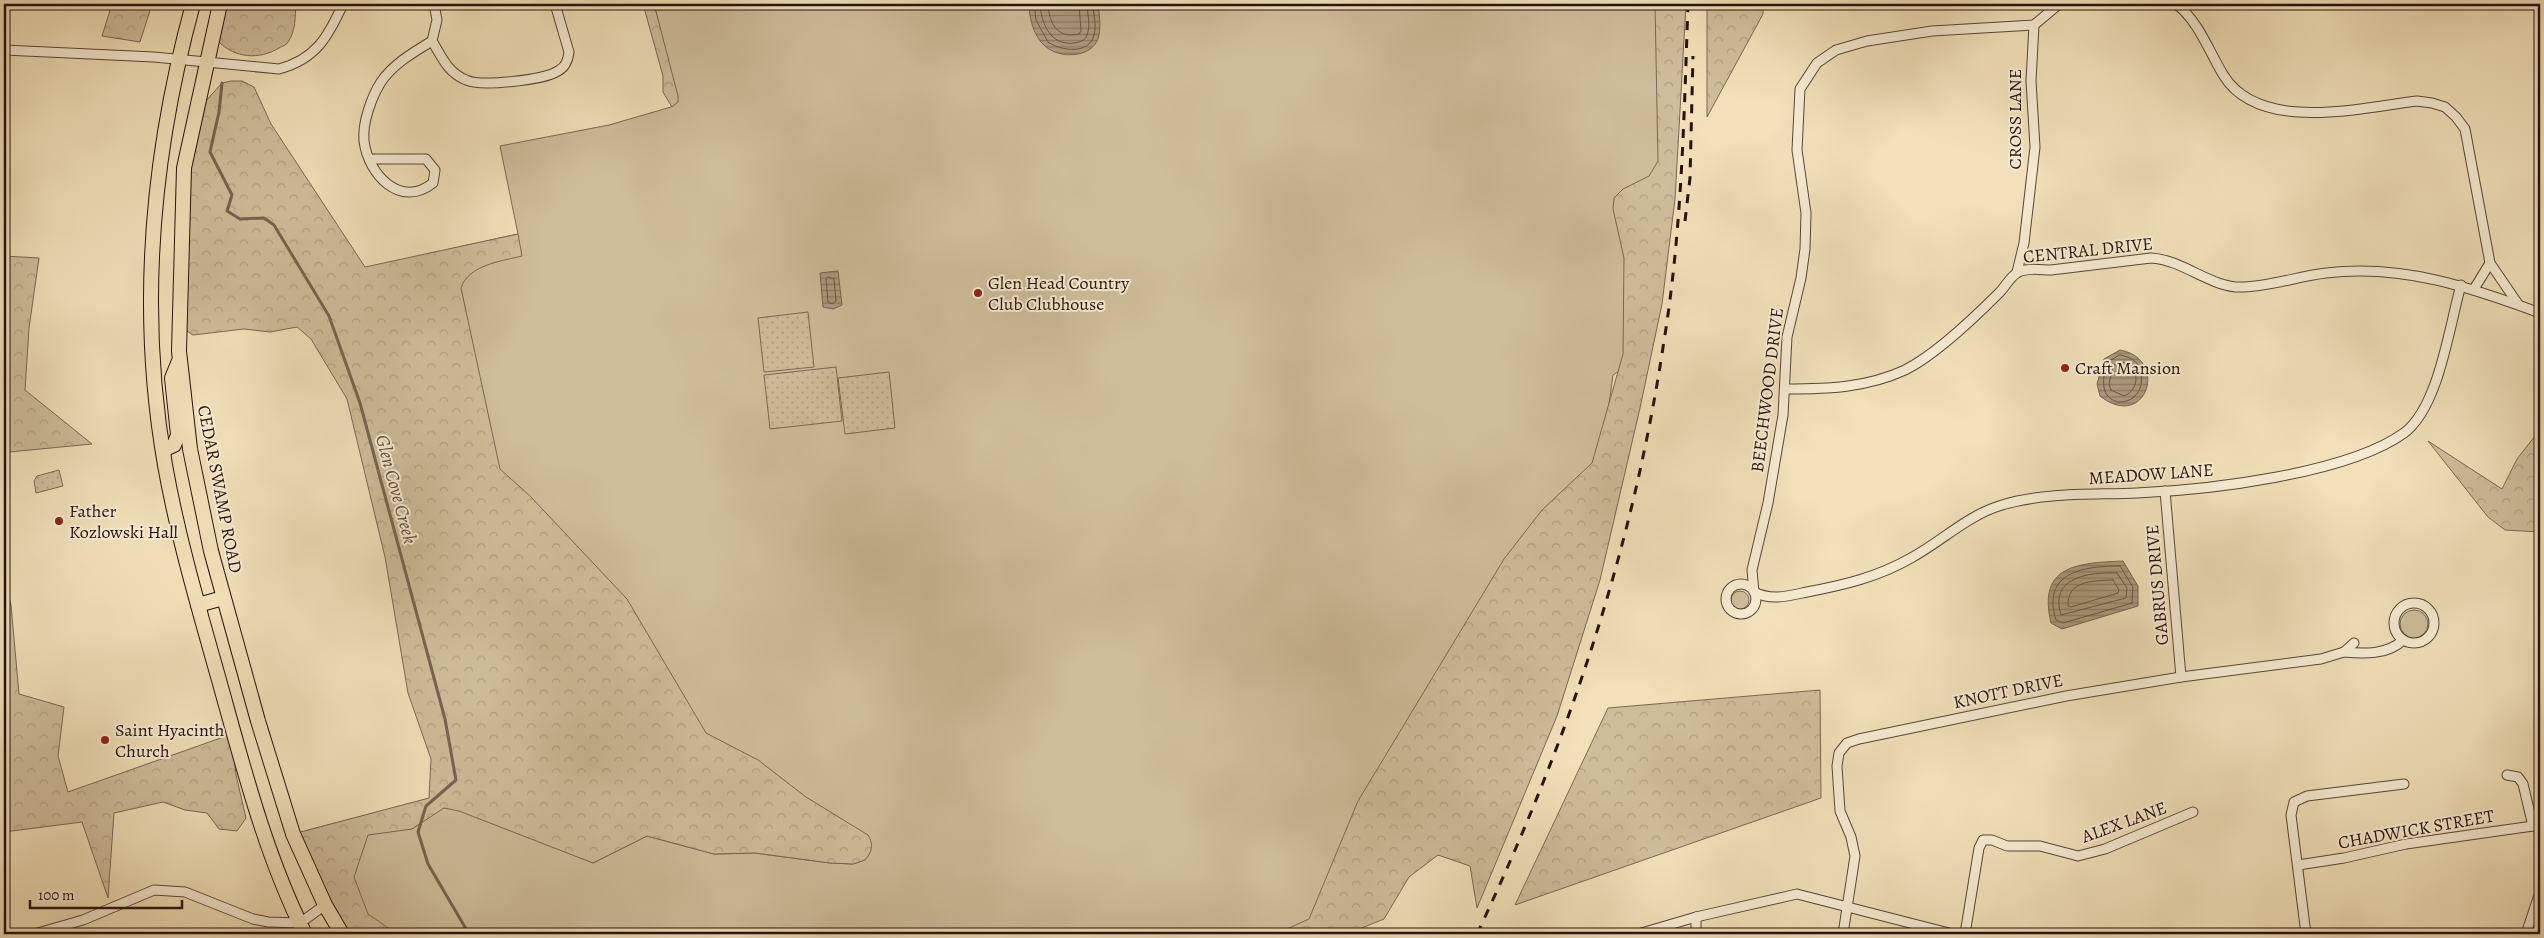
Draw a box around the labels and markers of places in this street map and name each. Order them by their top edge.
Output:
place label: Glen Head Country Club Clubhouse [988,271,1130,316]
marker: Glen Head Country Club Clubhouse [972,287,984,299]
place label: Craft Mansion [2075,356,2181,380]
marker: Craft Mansion [2059,362,2071,374]
place label: Father Kozlowski Hall [69,499,179,544]
marker: Father Kozlowski Hall [53,515,65,527]
place label: Saint Hyacinth Church [115,718,225,763]
marker: Saint Hyacinth Church [99,734,111,746]

